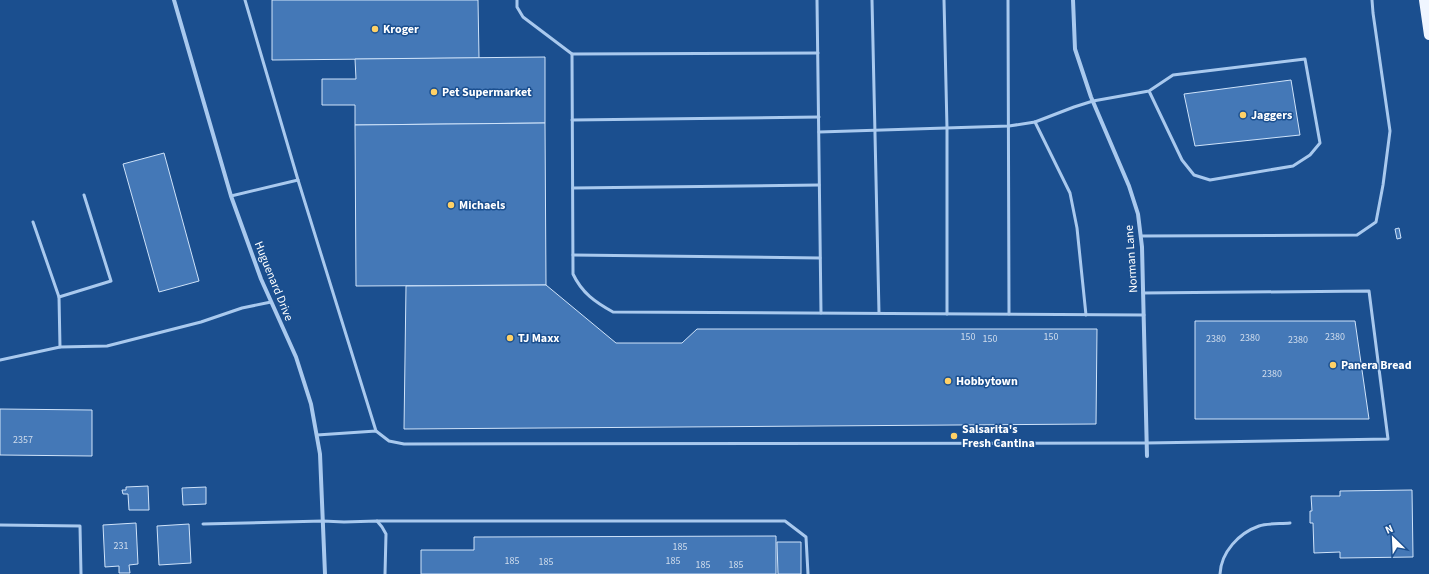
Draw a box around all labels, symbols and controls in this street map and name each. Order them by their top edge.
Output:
place label: Kroger [383,21,419,38]
marker: Kroger [370,24,380,34]
place label: Pet Supermarket [442,84,532,101]
marker: Pet Supermarket [429,87,439,97]
place label: Jaggers [1251,107,1292,124]
marker: Jaggers [1238,110,1248,120]
place label: Michaels [459,197,505,214]
marker: Michaels [446,200,456,210]
street label: Norman Lane [1121,225,1142,293]
street label: Huguenard Drive [250,239,297,324]
place label: TJ Maxx [518,330,560,347]
house number: 150 [961,330,975,344]
house number: 150 [1044,330,1058,344]
house number: 2380 [1325,330,1345,344]
house number: 2380 [1240,331,1260,345]
house number: 150 [983,332,997,346]
house number: 2380 [1206,332,1226,346]
marker: TJ Maxx [505,333,515,343]
house number: 2380 [1288,333,1308,347]
place label: Panera Bread [1341,357,1412,374]
marker: Panera Bread [1328,360,1338,370]
house number: 2380 [1262,367,1282,381]
place label: Hobbytown [956,373,1018,390]
marker: Hobbytown [943,376,953,386]
place label: Salsarita's Fresh Cantina [962,421,1035,452]
marker: Salsarita's Fresh Cantina [949,431,959,441]
house number: 2357 [13,433,33,447]
north arrow [1373,518,1413,558]
text: N [1383,521,1396,538]
house number: 231 [114,539,128,553]
house number: 185 [673,540,687,554]
house number: 185 [505,554,519,568]
house number: 185 [666,554,680,568]
house number: 185 [539,555,553,569]
house number: 185 [696,558,710,572]
house number: 185 [729,558,743,572]

